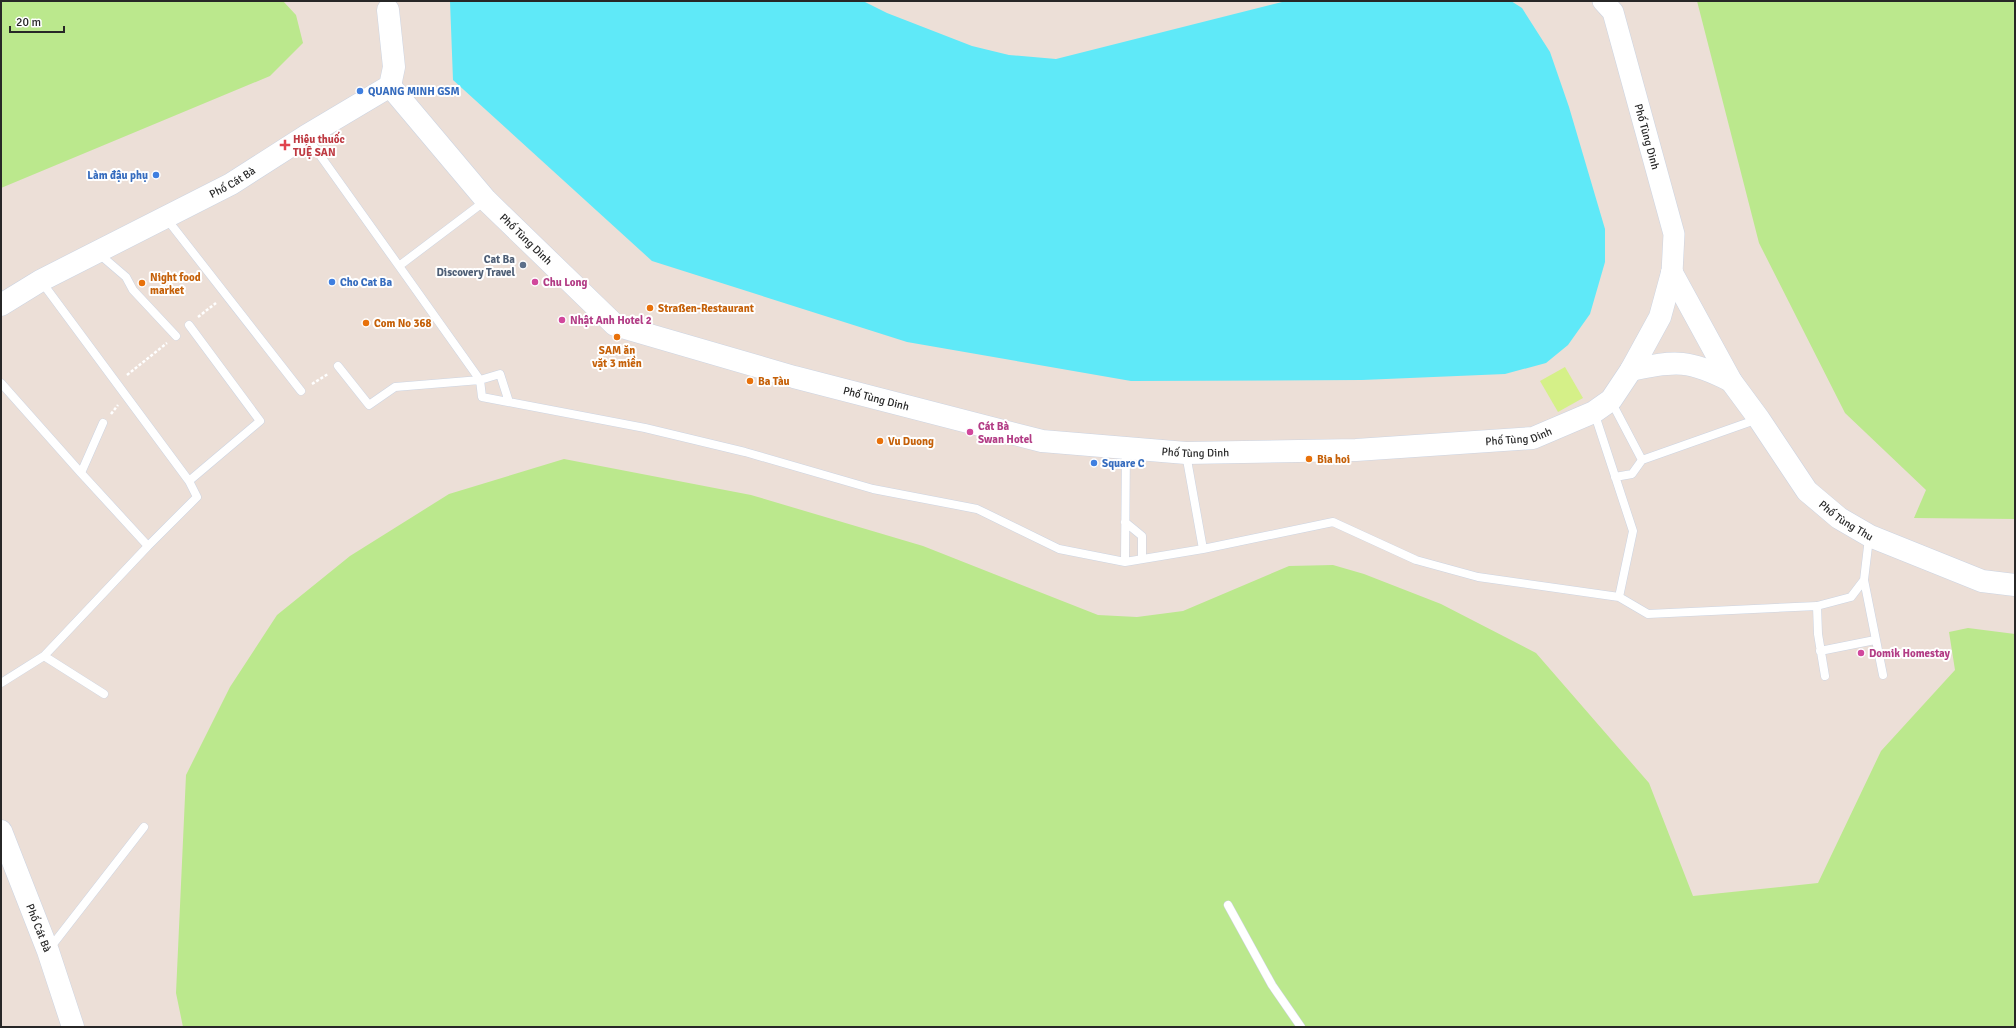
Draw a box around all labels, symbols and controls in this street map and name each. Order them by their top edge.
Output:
scale bar [10,8,64,34]
text: 20 m [16,15,41,30]
place label: QUANG MINH GSM [368,85,460,98]
marker: QUANG MINH GSM [355,86,365,96]
street label: Phố Tùng Dinh [1631,102,1662,171]
place label: Hiệu thuốc TUỆ SAN [293,131,345,159]
marker: Hiệu thuốc TUỆ SAN [280,140,290,150]
street label: Phố Cát Bà [207,164,258,201]
place label: Làm đậu phụ [87,169,148,182]
marker: Làm đậu phụ [151,170,161,180]
street label: Phố Tùng Dinh [497,211,555,268]
place label: Cat Ba Discovery Travel [437,253,516,279]
marker: Cat Ba Discovery Travel [518,260,528,270]
place label: Night food market [150,271,201,297]
place label: Cho Cat Ba [340,276,392,289]
place label: Chu Long [543,276,588,289]
marker: Cho Cat Ba [327,277,337,287]
marker: Chu Long [530,277,540,287]
marker: Night food market [137,278,147,288]
place label: Straßen-Restaurant [658,302,754,315]
marker: Straßen-Restaurant [645,303,655,313]
place label: Nhật Anh Hotel 2 [570,314,652,327]
marker: Nhật Anh Hotel 2 [557,315,567,325]
place label: Com No 368 [374,317,431,330]
marker: Com No 368 [361,318,371,328]
marker: SAM ăn vặt 3 miền [612,332,622,342]
place label: SAM ăn vặt 3 miền [591,344,642,370]
place label: Ba Tàu [758,375,790,388]
marker: Ba Tàu [745,376,755,386]
street label: Phố Tùng Dinh [842,384,911,413]
place label: Cát Bà Swan Hotel [978,420,1033,446]
street label: Phố Tùng Dinh [1485,425,1554,448]
marker: Cát Bà Swan Hotel [965,427,975,437]
place label: Vu Duong [888,435,934,448]
marker: Vu Duong [875,436,885,446]
street label: Phố Tùng Dinh [1161,445,1229,460]
place label: Bia hoi [1317,453,1350,466]
marker: Bia hoi [1304,454,1314,464]
place label: Square C [1102,457,1145,470]
marker: Square C [1089,458,1099,468]
street label: Phố Tùng Thu [1816,498,1876,544]
place label: Domik Homestay [1869,647,1951,660]
marker: Domik Homestay [1856,648,1866,658]
street label: Phố Cát Bà [23,902,54,955]

